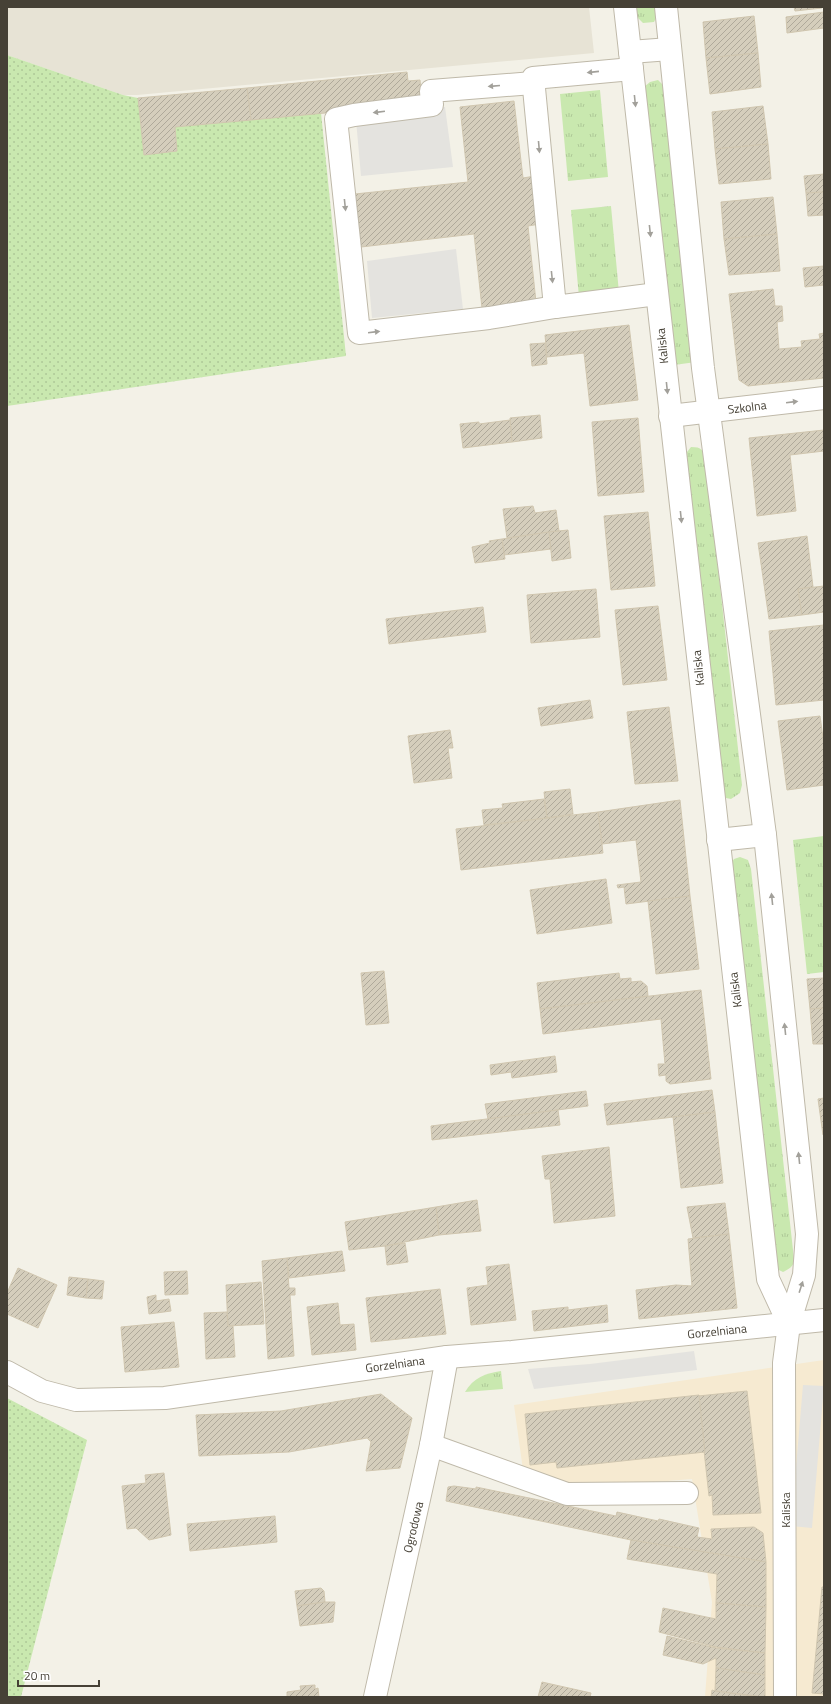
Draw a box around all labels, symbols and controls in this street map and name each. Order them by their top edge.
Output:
one-way arrow [587,69,599,76]
one-way arrow [488,83,500,90]
one-way arrow [632,95,639,107]
one-way arrow [373,109,385,115]
one-way arrow [536,141,543,154]
one-way arrow [342,199,349,211]
one-way arrow [646,225,653,237]
one-way arrow [549,271,555,283]
street label: Kaliska [651,327,673,365]
one-way arrow [368,329,380,335]
one-way arrow [664,382,670,394]
street label: Szkolna [726,395,768,419]
one-way arrow [786,399,798,405]
one-way arrow [678,511,685,523]
street label: Kaliska [687,649,709,687]
one-way arrow [768,893,775,905]
street label: Kaliska [723,971,747,1009]
one-way arrow [782,1023,789,1035]
one-way arrow [796,1152,803,1164]
one-way arrow [798,1280,804,1292]
street label: Gorzelniana [686,1318,748,1344]
street label: Gorzelniana [364,1350,426,1378]
street label: Kaliska [776,1492,795,1528]
street label: Ogrodowa [398,1499,428,1555]
scale bar [18,1662,99,1688]
text: 20 m [24,1666,50,1685]

